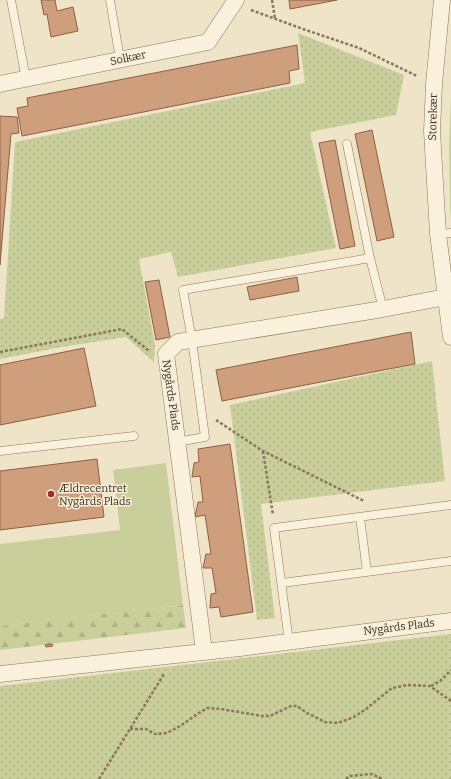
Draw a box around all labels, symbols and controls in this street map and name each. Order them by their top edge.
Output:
street label: Solkær [109,48,147,68]
street label: Storekær [426,93,440,141]
street label: Nygårds Plads [160,359,182,431]
place label: Ældrecentret Nygårds Plads [59,482,131,508]
marker: Ældrecentret Nygårds Plads [46,489,56,499]
street label: Nygårds Plads [363,616,435,638]

